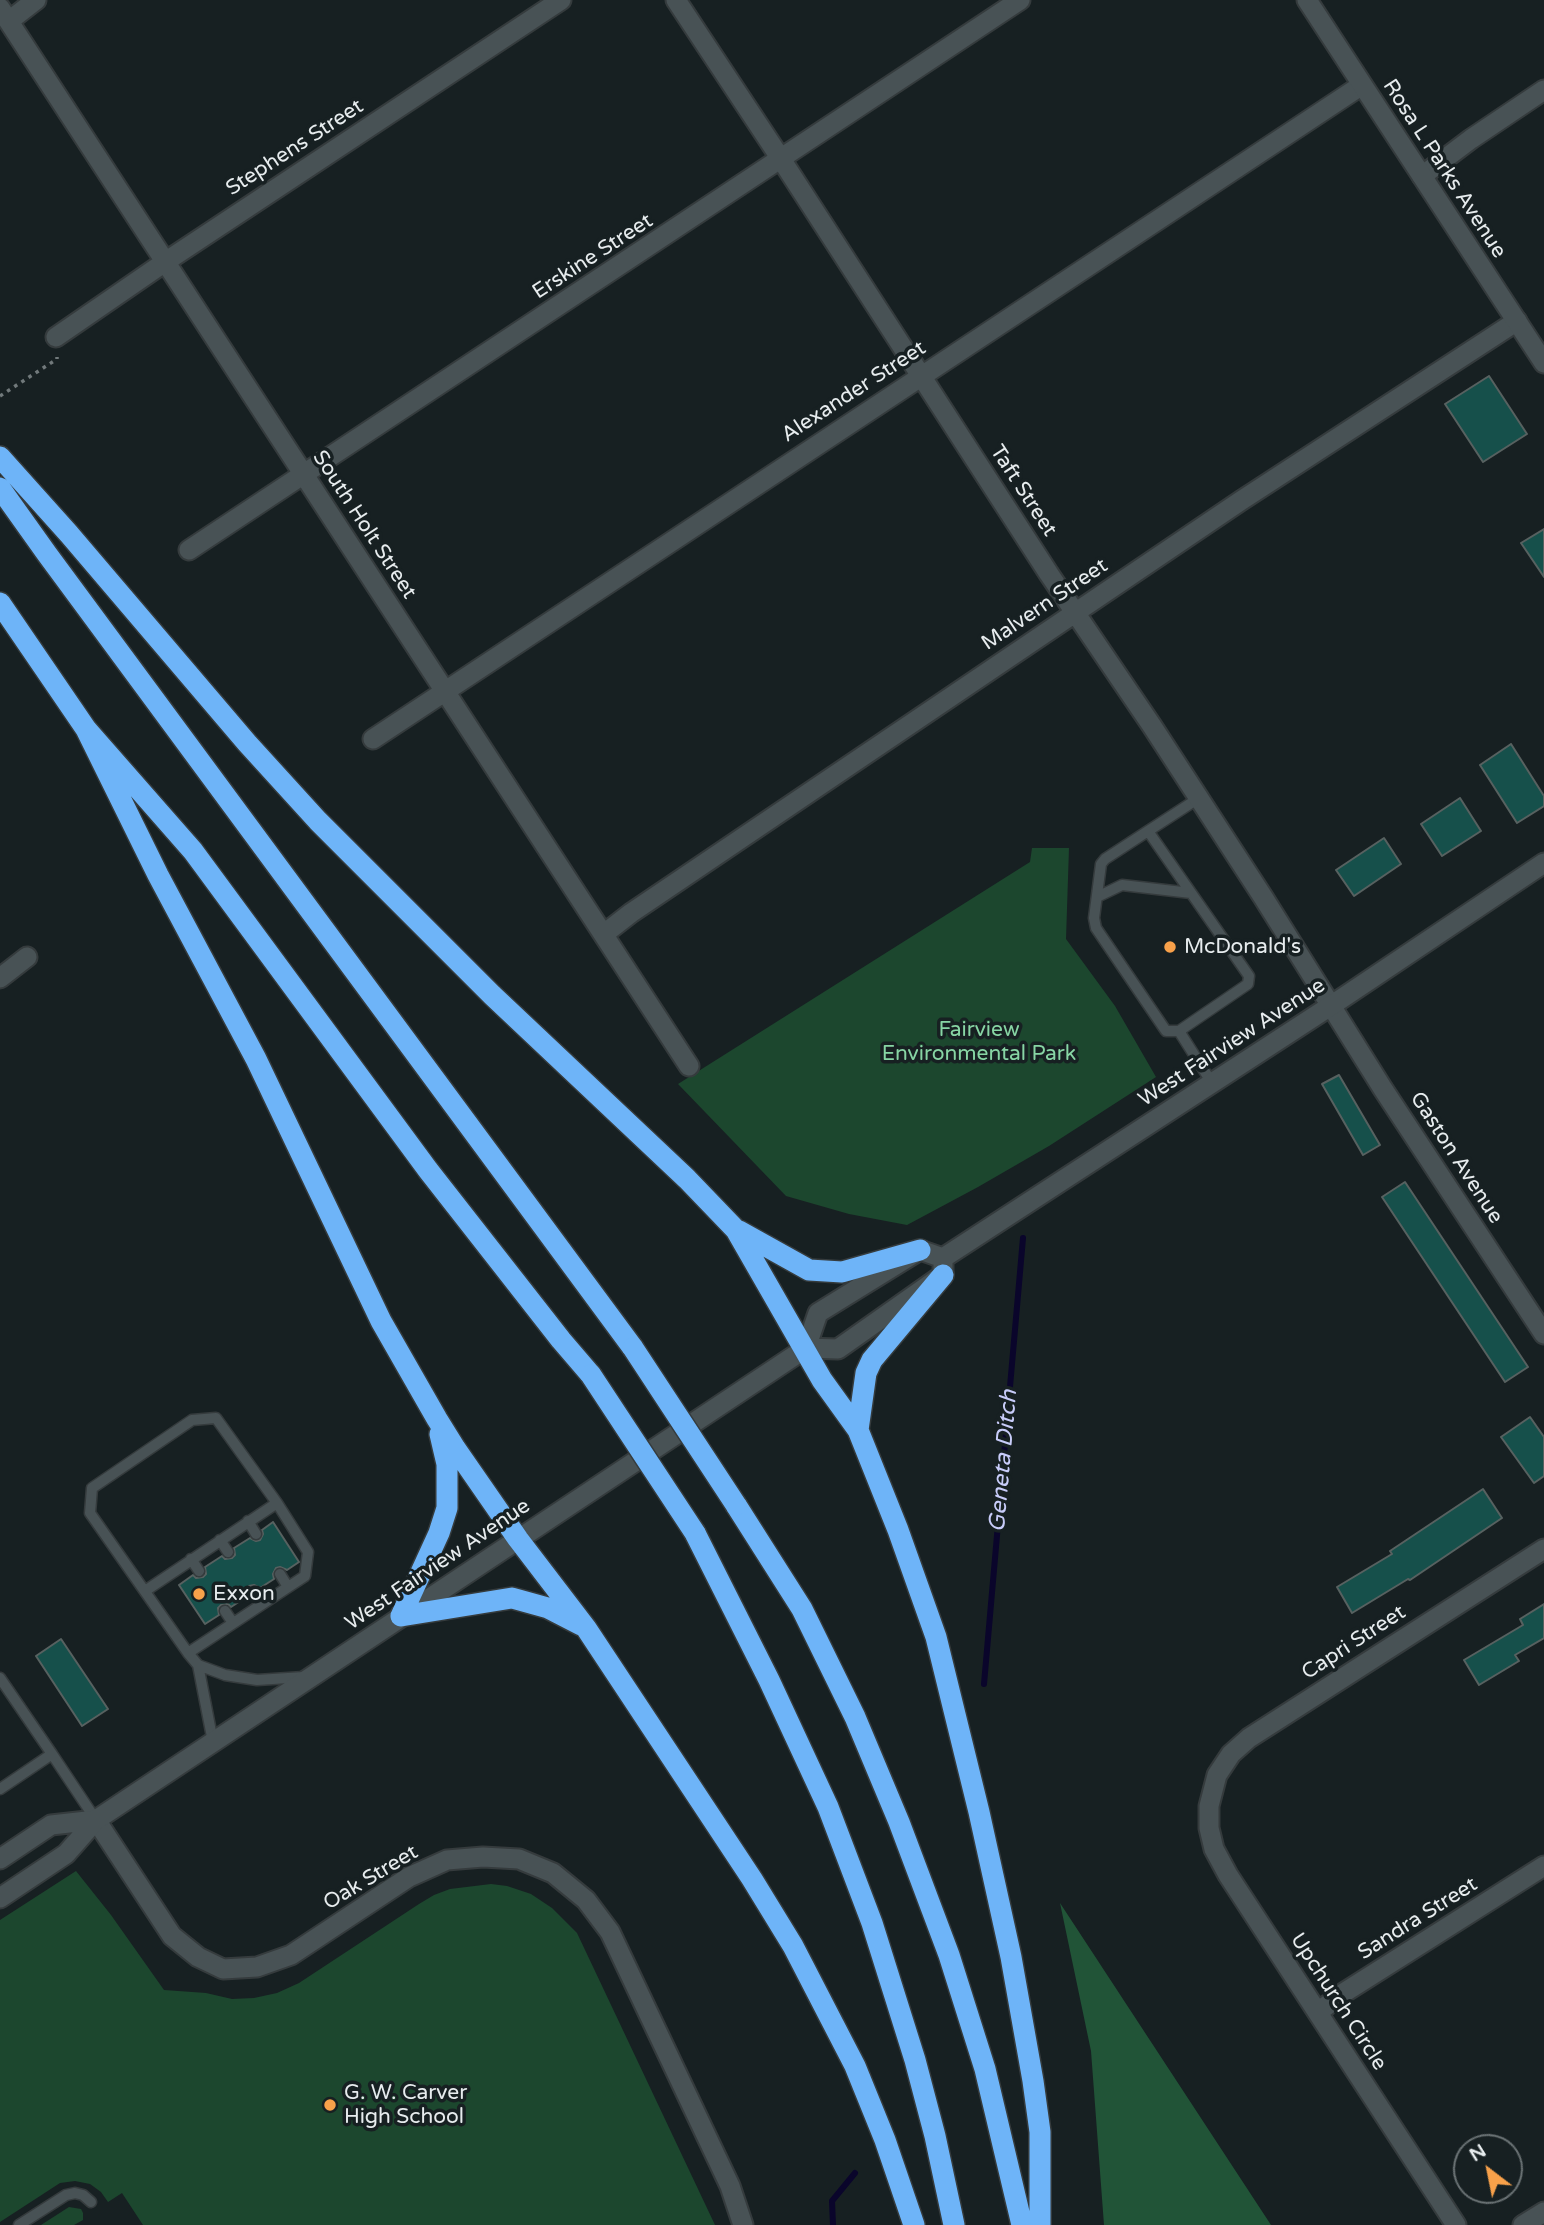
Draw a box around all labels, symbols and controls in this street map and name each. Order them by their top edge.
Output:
street label: Rosa L Parks Avenue [1377,75,1511,263]
street label: Stephens Street [222,94,368,202]
street label: Erskine Street [528,209,658,305]
street label: Alexander Street [777,336,931,448]
street label: Taft Street [984,441,1062,541]
street label: South Holt Street [307,446,421,604]
street label: Malvern Street [977,554,1113,656]
place label: McDonald's [1184,934,1301,960]
marker: McDonald's [1162,939,1178,955]
street label: West Fairview Avenue [1134,973,1330,1113]
park label: Fairview Environmental Park [882,1017,1076,1067]
street label: Gaston Avenue [1404,1088,1508,1228]
water label: Geneta Ditch [984,1389,1024,1533]
street label: West Fairview Avenue [341,1494,535,1636]
place label: Exxon [213,1581,275,1607]
marker: Exxon [191,1586,207,1602]
street label: Capri Street [1297,1600,1411,1686]
street label: Oak Street [319,1840,423,1916]
street label: Sandra Street [1354,1872,1482,1966]
street label: Upchurch Circle [1284,1929,1392,2075]
place label: G. W. Carver High School [344,2080,467,2130]
marker: G. W. Carver High School [322,2097,338,2113]
north arrow [1453,2134,1523,2204]
text: N [1466,2140,1490,2166]

